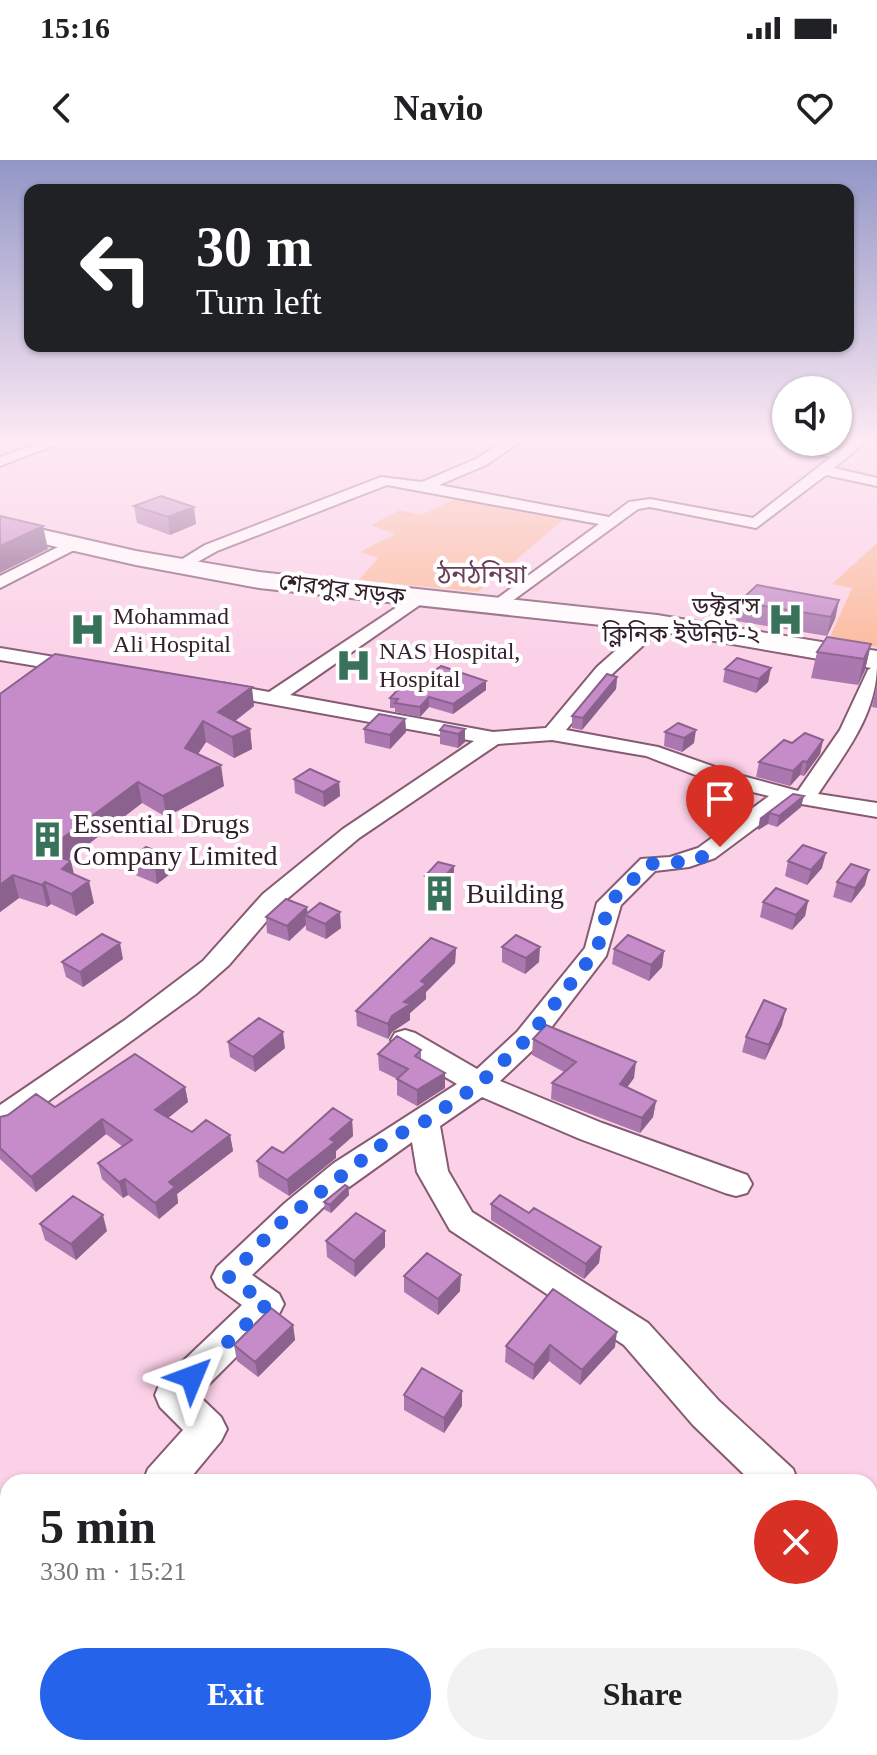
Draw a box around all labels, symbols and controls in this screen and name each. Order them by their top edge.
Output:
text: 15:16 [40,11,110,44]
icon: back [40,86,84,130]
icon: heart [793,86,837,130]
text: Navio [394,88,484,128]
icon: left [64,216,168,320]
text: 30 m [196,216,313,278]
text: Turn left [196,282,322,322]
map controls [772,376,852,456]
button: sound [772,376,852,456]
district label: ঠনঠনিয়া [436,559,528,589]
street label: শেরপুর সড়ক [277,568,407,611]
place label: ডক্টর'স ক্লিনিক ইউনিট-২ [601,592,761,648]
hospital icon: ডক্টর'স ক্লিনিক ইউনিট-২ [767,601,805,639]
place label: Mohammad Ali Hospital [113,603,231,657]
hospital icon: Mohammad Ali Hospital [68,611,106,649]
place label: NAS Hospital, Hospital [379,638,520,692]
hospital icon: NAS Hospital, Hospital [334,646,372,684]
pin [686,765,754,847]
icon: arrive [698,777,742,821]
place label: Essential Drugs Company Limited [73,808,278,871]
building icon: Essential Drugs Company Limited [28,820,66,858]
building icon: Building [421,874,459,912]
place label: Building [466,878,564,909]
position arrow [150,1335,234,1419]
text: 5 min [40,1500,156,1553]
button: close [754,1500,838,1584]
text: 330 m · 15:21 [40,1557,187,1586]
button: Exit [40,1648,431,1740]
button: Share [447,1648,838,1740]

